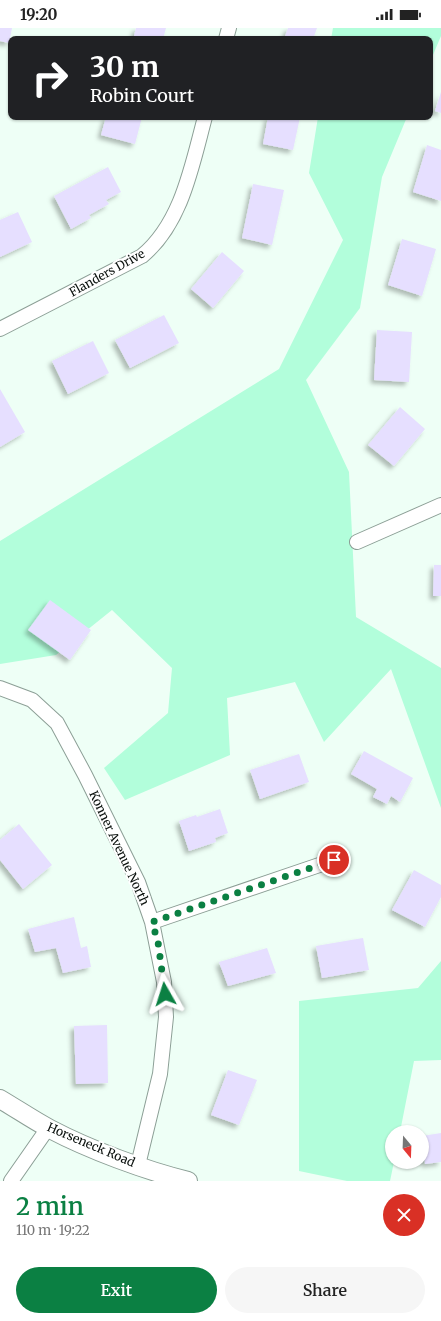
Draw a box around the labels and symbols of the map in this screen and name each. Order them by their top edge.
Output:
street label: Flanders Drive [66,246,147,300]
street label: Konner Avenue North [86,788,153,908]
pin [317,843,351,877]
position arrow [144,973,186,1015]
street label: Horseneck Road [45,1119,137,1170]
north arrow [385,1125,429,1169]

